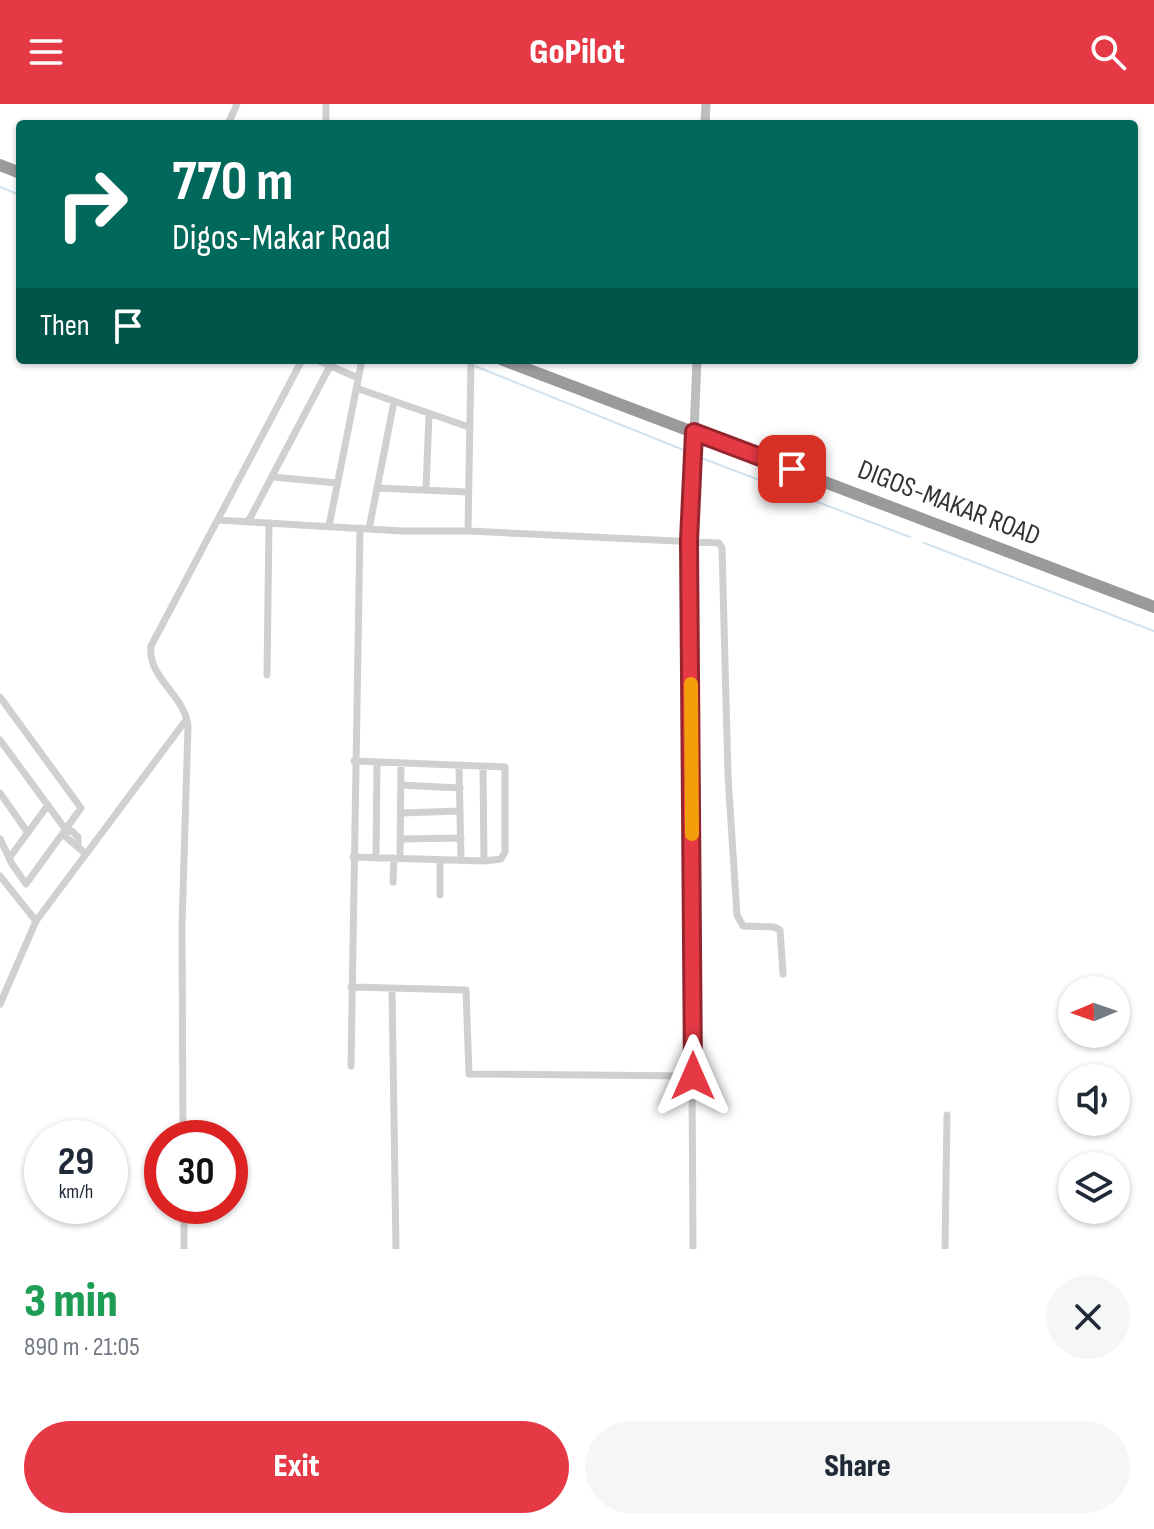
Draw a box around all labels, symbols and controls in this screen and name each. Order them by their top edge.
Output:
icon: menu [24,30,68,74]
icon: search [1086,30,1130,74]
text: GoPilot [529,31,625,74]
text: 770 m [172,149,293,216]
icon: right [40,152,144,256]
text: Digos-Makar Road [172,217,391,260]
icon: arrive [106,304,150,348]
text: Then [40,308,90,344]
pin [758,435,826,503]
icon: arrive [770,447,814,491]
street label: DIGOS-MAKAR ROAD [853,453,1045,553]
north arrow [1058,976,1130,1048]
map controls [1058,976,1130,1224]
position arrow [651,1034,735,1118]
button: sound [1058,1064,1130,1136]
speed limit sign: 30 [144,1120,248,1224]
text: 29 [58,1138,94,1186]
button: layers [1058,1152,1130,1224]
text: km/h [59,1180,93,1204]
text: 3 min [24,1273,118,1330]
button: close [1046,1275,1130,1359]
text: 890 m · 21:05 [24,1332,140,1363]
button: Exit [24,1421,569,1513]
button: Share [585,1421,1130,1513]

